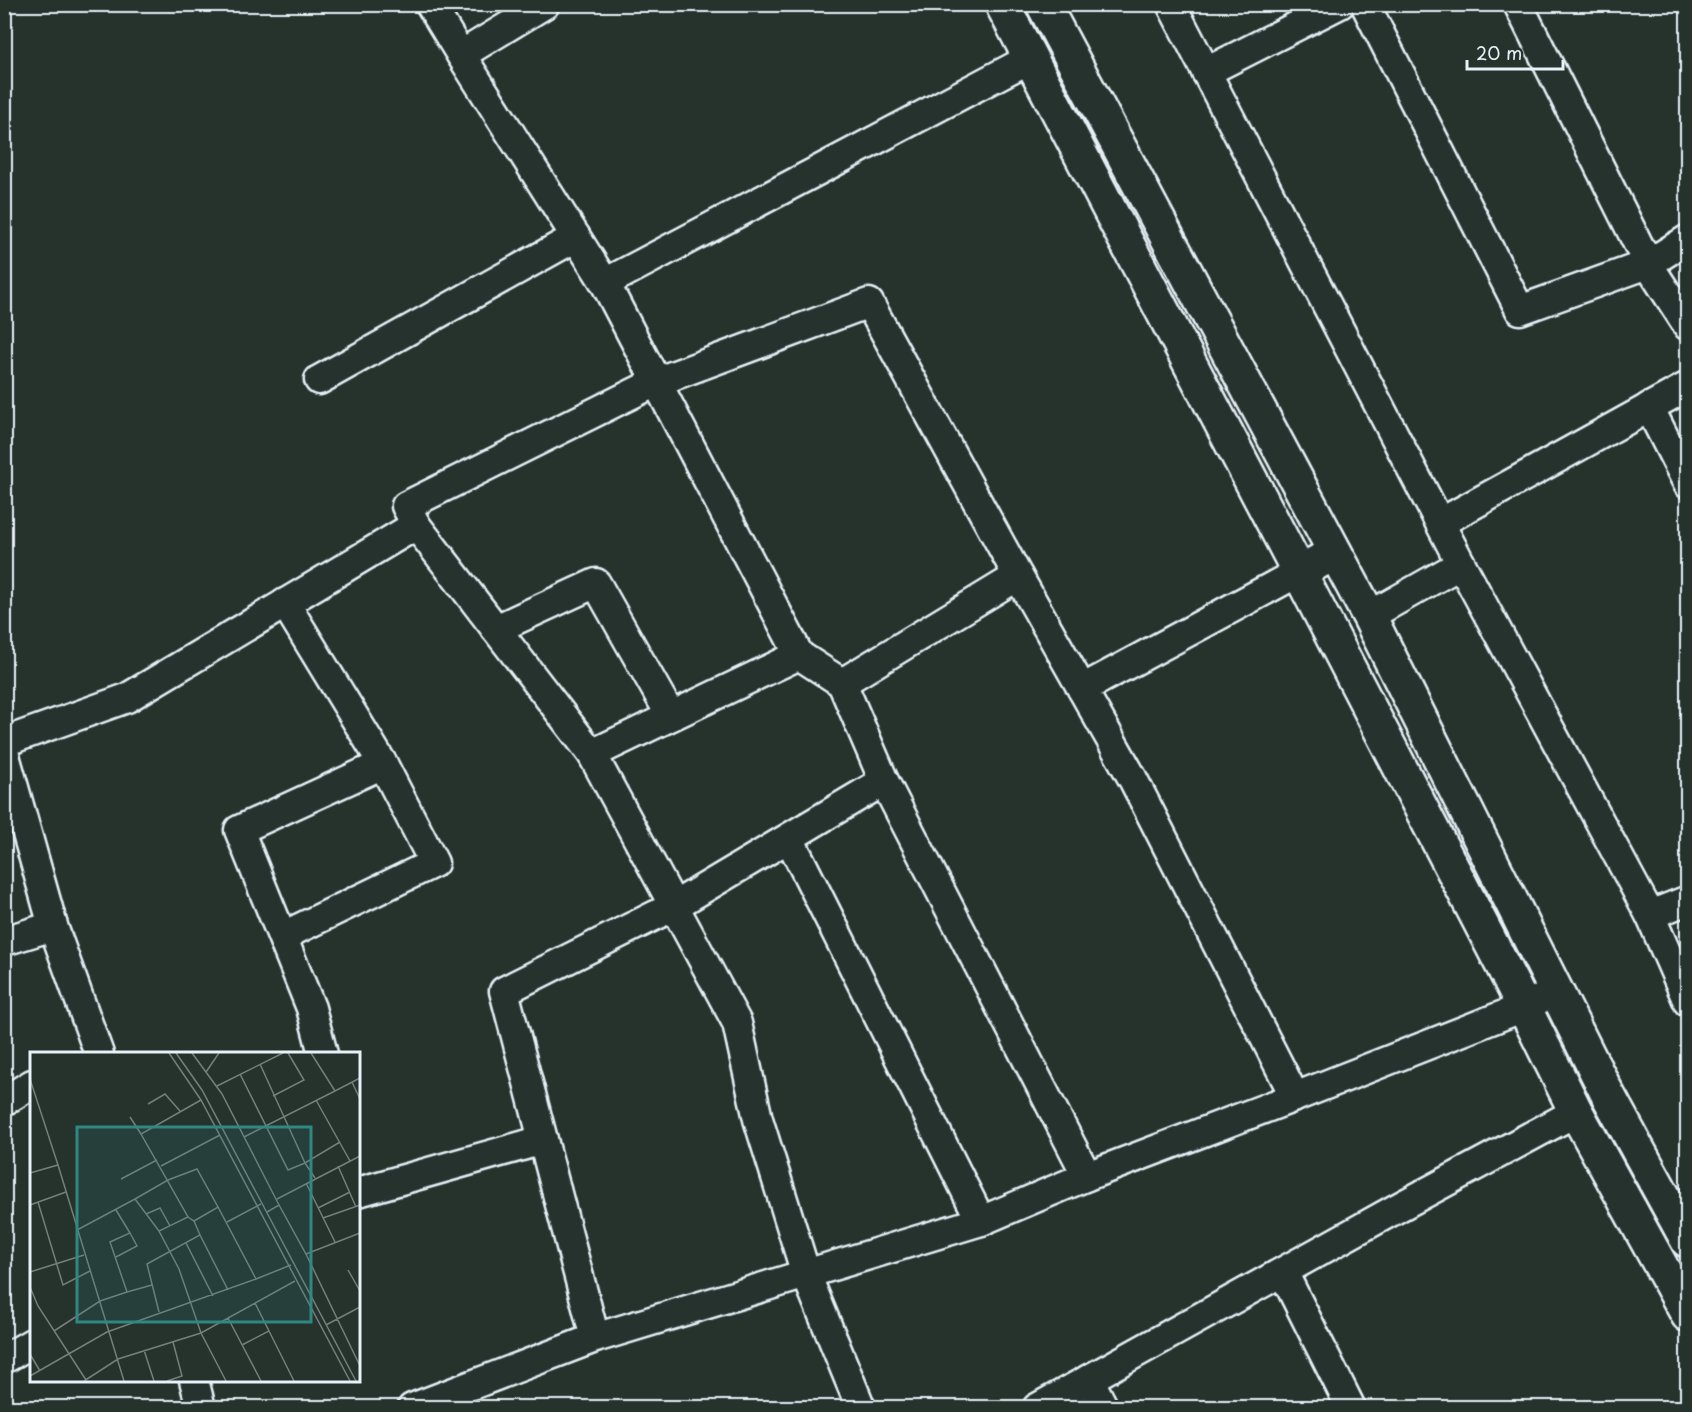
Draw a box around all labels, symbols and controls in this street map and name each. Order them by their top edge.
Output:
scale bar [1467,33,1563,71]
text: 20 m [1476,39,1522,66]
inset map [30,1052,360,1382]

